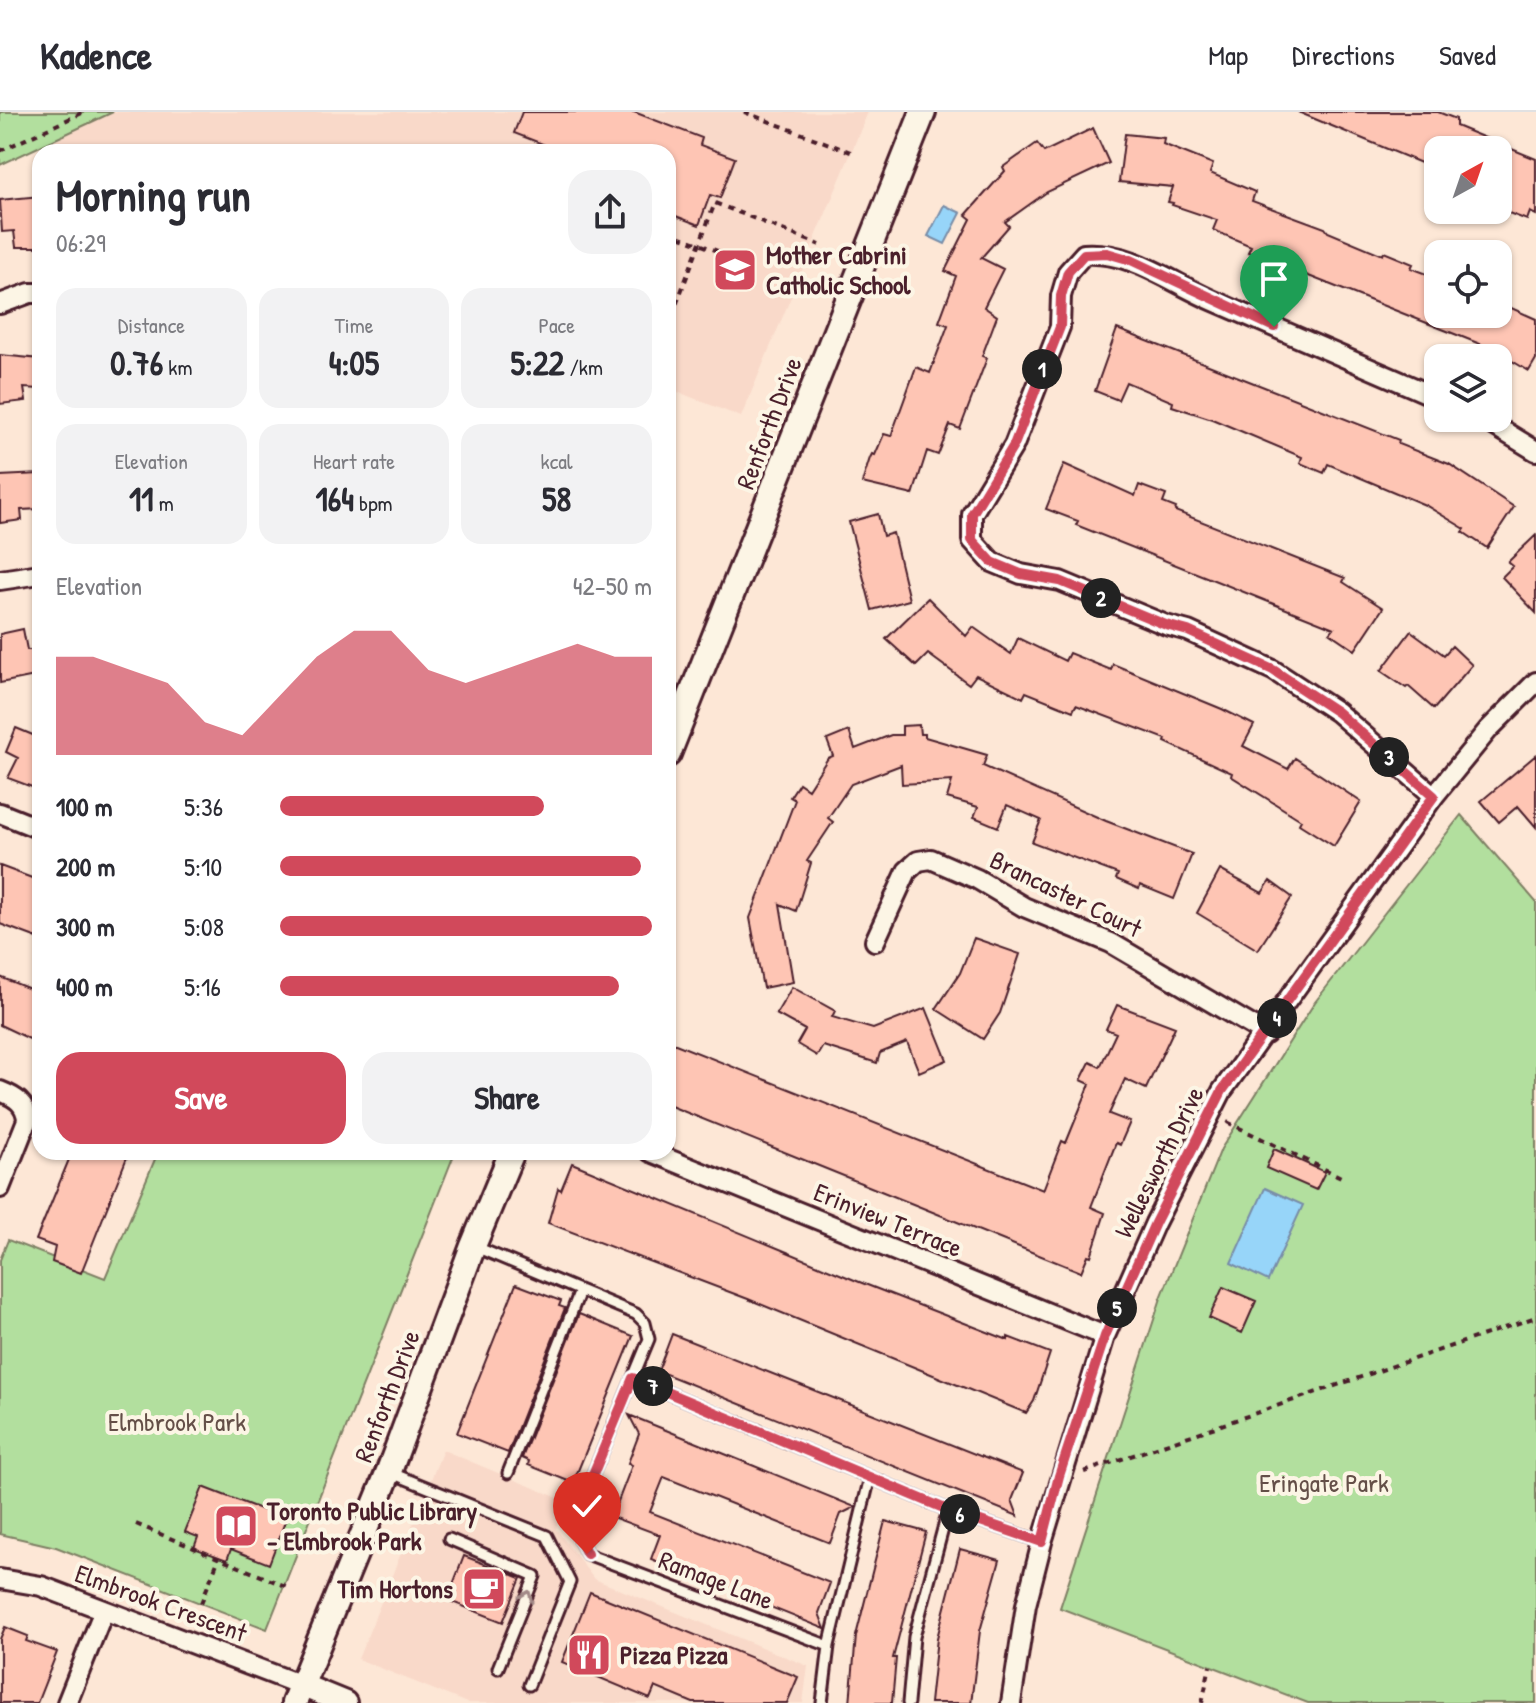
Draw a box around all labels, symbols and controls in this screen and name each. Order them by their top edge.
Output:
text: Kadence [40,29,152,81]
text: Map [1208,36,1248,74]
text: Directions [1292,36,1395,74]
text: Saved [1439,36,1496,74]
north arrow [1424,136,1512,224]
map controls [1424,136,1512,432]
text: Morning run [56,165,251,225]
button: share [568,170,652,254]
text: 06:29 [56,225,106,260]
place label: Mother Cabrini Catholic School [766,237,911,302]
button: locate [1424,240,1512,328]
pin [1240,245,1308,327]
school or university icon: Mother Cabrini Catholic School [711,246,759,294]
icon: arrive [1252,257,1296,301]
text: Distance [118,310,185,340]
text: Time [335,310,373,340]
text: Pace [538,310,575,340]
text: 0.76 [110,340,163,386]
text: 4:05 [329,340,379,386]
text: 5:22 [510,340,564,386]
button: layers [1424,344,1512,432]
pin: 1 [1022,349,1062,389]
text: km [163,352,192,382]
text: /km [564,352,603,382]
street label: Renforth Drive [727,352,810,494]
text: 1 [1038,354,1046,384]
text: Elevation [115,446,188,476]
text: Heart rate [313,446,395,476]
text: kcal [541,446,573,476]
text: 11 [129,476,154,522]
text: 164 [315,476,354,522]
text: 58 [542,476,571,522]
text: m [154,488,174,518]
text: bpm [354,488,393,518]
text: Elevation [56,568,142,603]
text: 42–50 m [573,568,652,603]
pin: 2 [1081,578,1121,618]
text: 2 [1096,583,1106,613]
pin: 3 [1369,737,1409,777]
text: 3 [1384,742,1394,772]
text: 100 m [56,789,112,824]
text: 5:36 [184,789,223,824]
street label: Brancaster Court [984,842,1149,946]
text: 200 m [56,849,115,884]
text: 5:10 [184,849,222,884]
text: 300 m [56,909,115,944]
text: 5:08 [184,909,224,944]
text: 400 m [56,969,113,1004]
text: 5:16 [184,969,221,1004]
pin: 4 [1257,998,1297,1038]
text: 4 [1273,1003,1281,1033]
button: Save [56,1052,346,1144]
button: Share [362,1052,652,1144]
street label: Wellesworth Drive [1105,1080,1212,1243]
street label: Erinview Terrace [809,1174,967,1265]
pin: 5 [1097,1288,1137,1328]
text: 5 [1112,1293,1122,1323]
street label: Renforth Drive [345,1325,428,1467]
pin: 7 [633,1366,673,1406]
text: 7 [648,1371,658,1401]
park label: Elmbrook Park [108,1404,246,1439]
park label: Eringate Park [1259,1465,1389,1500]
pin [553,1472,621,1554]
icon: check [565,1484,609,1528]
place label: Toronto Public Library - Elmbrook Park [266,1493,477,1558]
pin: 6 [940,1494,980,1534]
text: 6 [956,1499,964,1529]
library icon: Toronto Public Library - Elmbrook Park [212,1502,260,1550]
street label: Ramage Lane [654,1542,778,1617]
street label: Elmbrook Crescent [70,1555,253,1650]
cafe icon: Tim Hortons [460,1565,508,1613]
place label: Tim Hortons [337,1571,453,1606]
one-way arrow [517,1590,534,1604]
restaurant icon: Pizza Pizza [565,1631,613,1679]
place label: Pizza Pizza [620,1637,728,1672]

